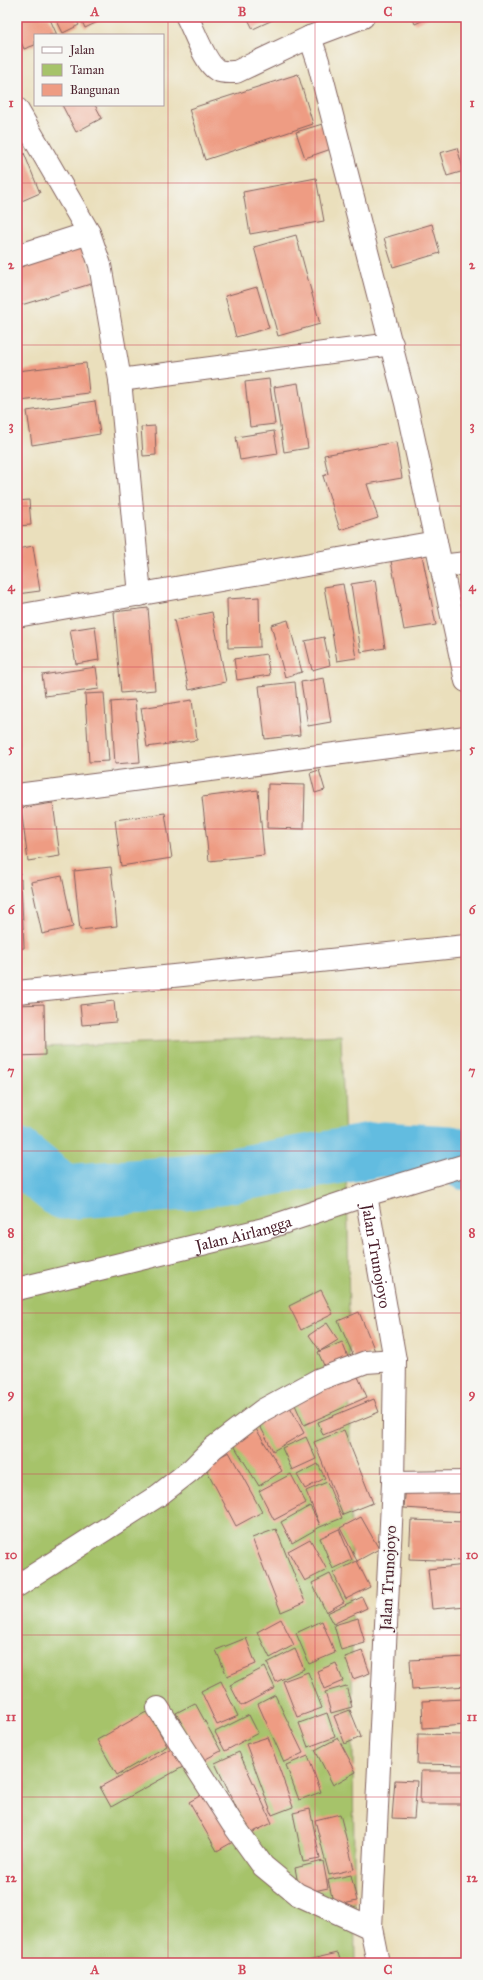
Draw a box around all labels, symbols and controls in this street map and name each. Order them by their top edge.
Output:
text: A [90,4,100,20]
text: B [238,4,247,20]
text: C [384,4,393,20]
legend [34,34,164,106]
text: Jalan [68,43,95,58]
text: Taman [70,63,105,77]
text: Bangunan [70,83,120,98]
text: 1 [8,95,14,111]
text: 1 [469,95,475,111]
text: 2 [8,257,15,273]
text: 2 [469,257,476,273]
text: 3 [8,418,14,434]
text: 3 [469,418,475,434]
text: 4 [7,579,15,595]
text: 4 [468,579,476,595]
text: 5 [8,741,15,757]
text: 5 [469,741,476,757]
text: 6 [8,902,16,918]
text: 6 [469,902,477,918]
text: 7 [8,1063,15,1079]
text: 7 [469,1063,476,1079]
street label: Jalan Trunojoyo [357,1200,395,1310]
street label: Jalan Airlangga [191,1211,294,1256]
text: 8 [8,1225,15,1241]
text: 8 [469,1225,476,1241]
text: 9 [8,1386,15,1402]
text: 9 [469,1386,476,1402]
street label: Jalan Trunojoyo [376,1525,401,1633]
text: 10 [5,1547,18,1563]
text: 10 [466,1547,479,1563]
text: 11 [6,1709,16,1725]
text: 11 [467,1709,477,1725]
text: 12 [5,1870,17,1886]
text: 12 [466,1870,478,1886]
text: A [90,1962,100,1978]
text: B [238,1962,247,1978]
text: C [384,1962,393,1978]

